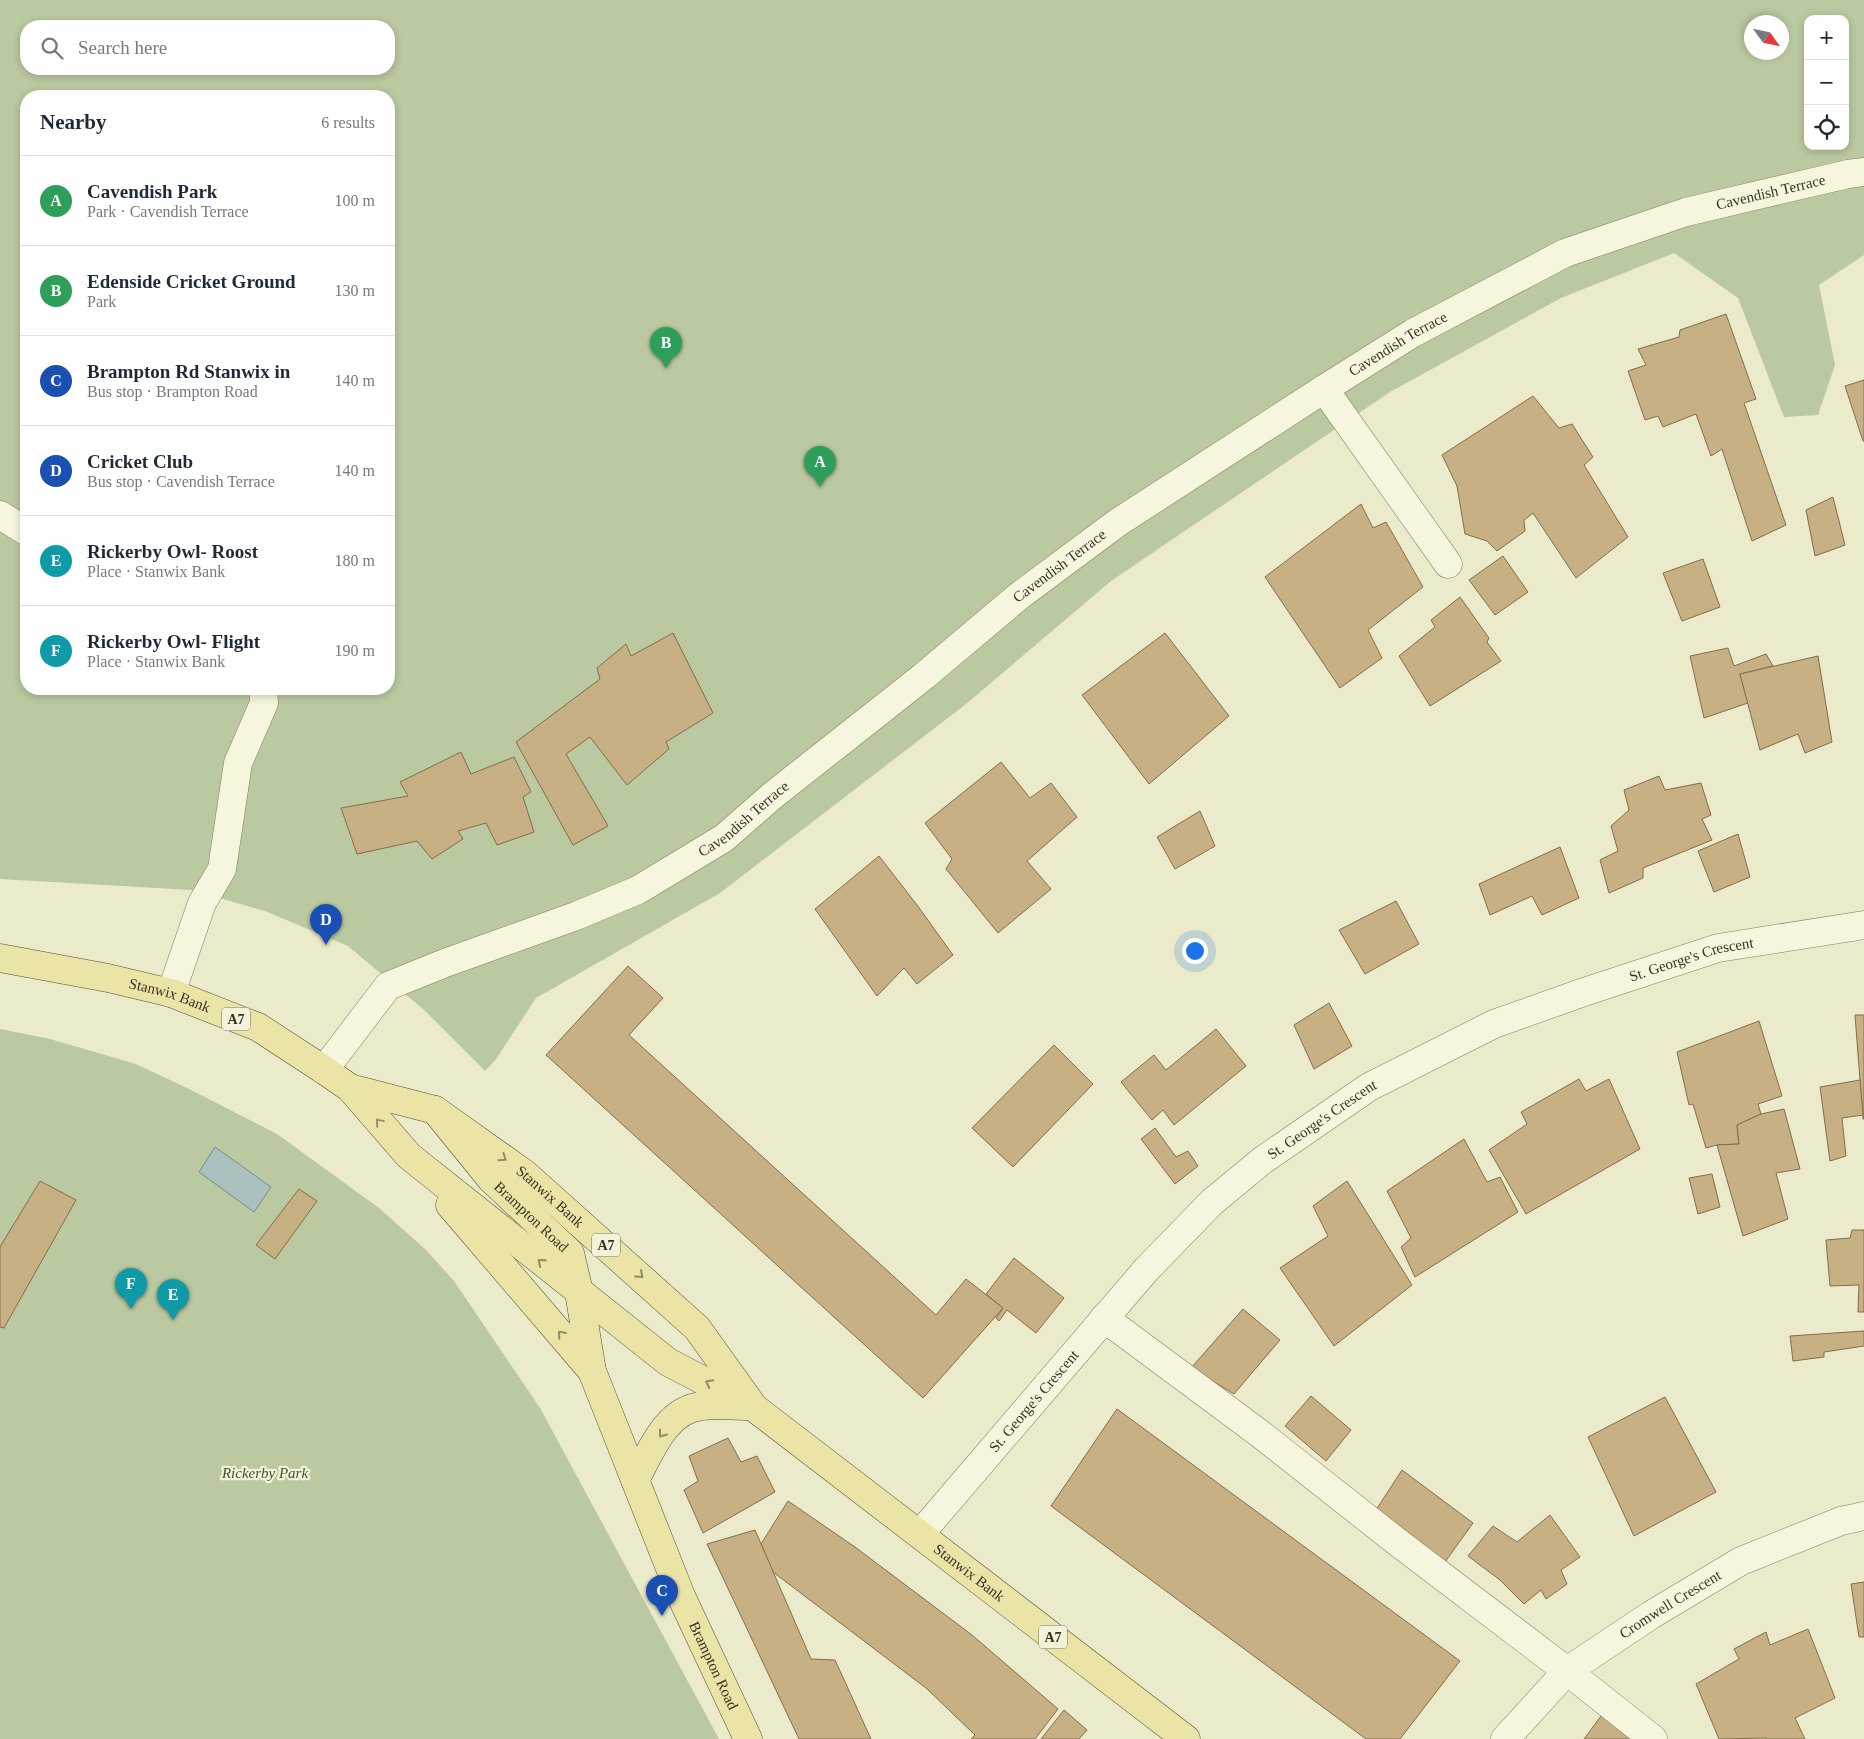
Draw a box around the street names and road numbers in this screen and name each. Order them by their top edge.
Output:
street label: Cavendish Terrace [1714,172,1827,213]
street label: Cavendish Terrace [1346,308,1450,379]
street label: Cavendish Terrace [1010,526,1109,606]
street label: Cavendish Terrace [695,778,792,860]
street label: St. George's Crescent [1627,934,1755,985]
street label: Stanwix Bank [127,975,213,1016]
road number: A7 [222,1008,250,1030]
street label: St. George's Crescent [1264,1076,1380,1162]
street label: Stanwix Bank [513,1163,587,1231]
street label: Brampton Road [491,1178,572,1256]
road number: A7 [592,1234,620,1256]
street label: St. George's Crescent [986,1346,1082,1455]
street label: Stanwix Bank [931,1541,1008,1605]
street label: Cromwell Crescent [1616,1566,1725,1642]
street label: Brampton Road [686,1619,741,1713]
road number: A7 [1039,1625,1067,1648]

